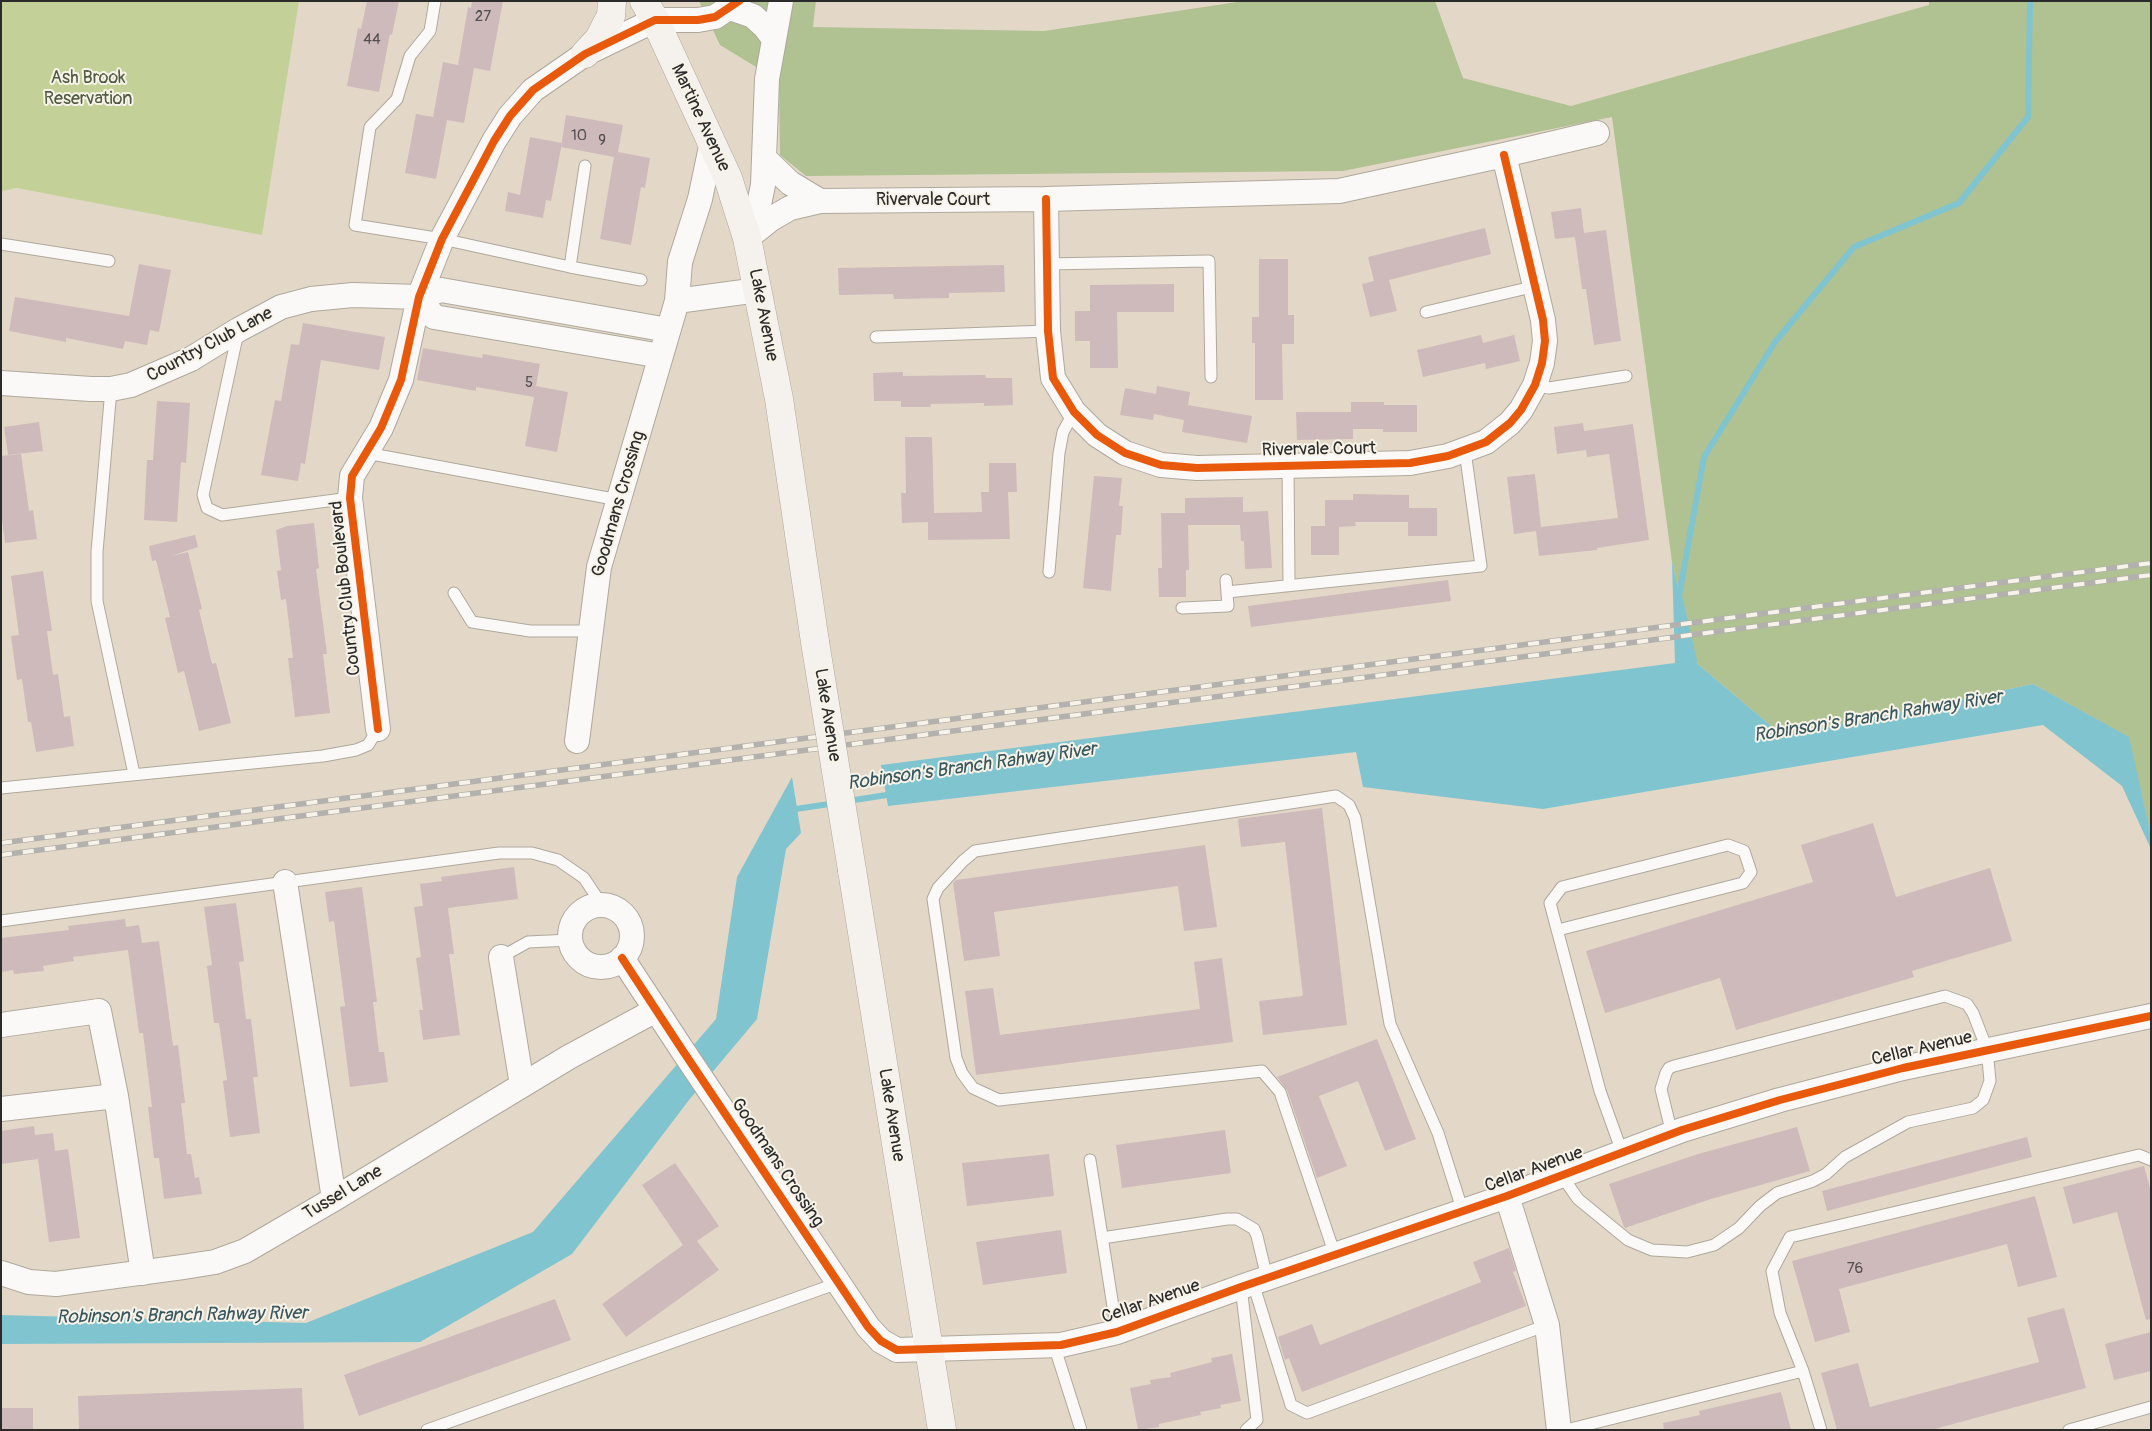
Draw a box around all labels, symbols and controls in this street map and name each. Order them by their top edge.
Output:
house number: 27 [475,8,491,26]
house number: 44 [363,31,381,49]
street label: Martine Avenue [666,61,734,175]
park label: Ash Brook Reservation [44,67,132,110]
house number: 10 [571,127,587,145]
house number: 9 [598,132,606,150]
street label: Rivervale Court [876,189,990,211]
street label: Lake Avenue [743,267,783,363]
street label: Country Club Lane [143,303,277,387]
house number: 5 [525,374,533,392]
street label: Goodmans Crossing [588,428,650,580]
street label: Rivervale Court [1262,438,1376,462]
street label: Country Club Boulevard [326,499,366,677]
street label: Lake Avenue [809,667,845,763]
water label: Robinson's Branch Rahway River [1752,686,2004,748]
water label: Robinson's Branch Rahway River [846,738,1098,796]
street label: Cellar Avenue [1870,1027,1974,1071]
street label: Lake Avenue [873,1067,909,1163]
street label: Goodmans Crossing [726,1094,828,1232]
street label: Cellar Avenue [1482,1142,1586,1198]
street label: Tussel Lane [299,1161,387,1225]
house number: 76 [1847,1260,1863,1278]
street label: Cellar Avenue [1099,1275,1203,1329]
water label: Robinson's Branch Rahway River [56,1302,308,1330]

